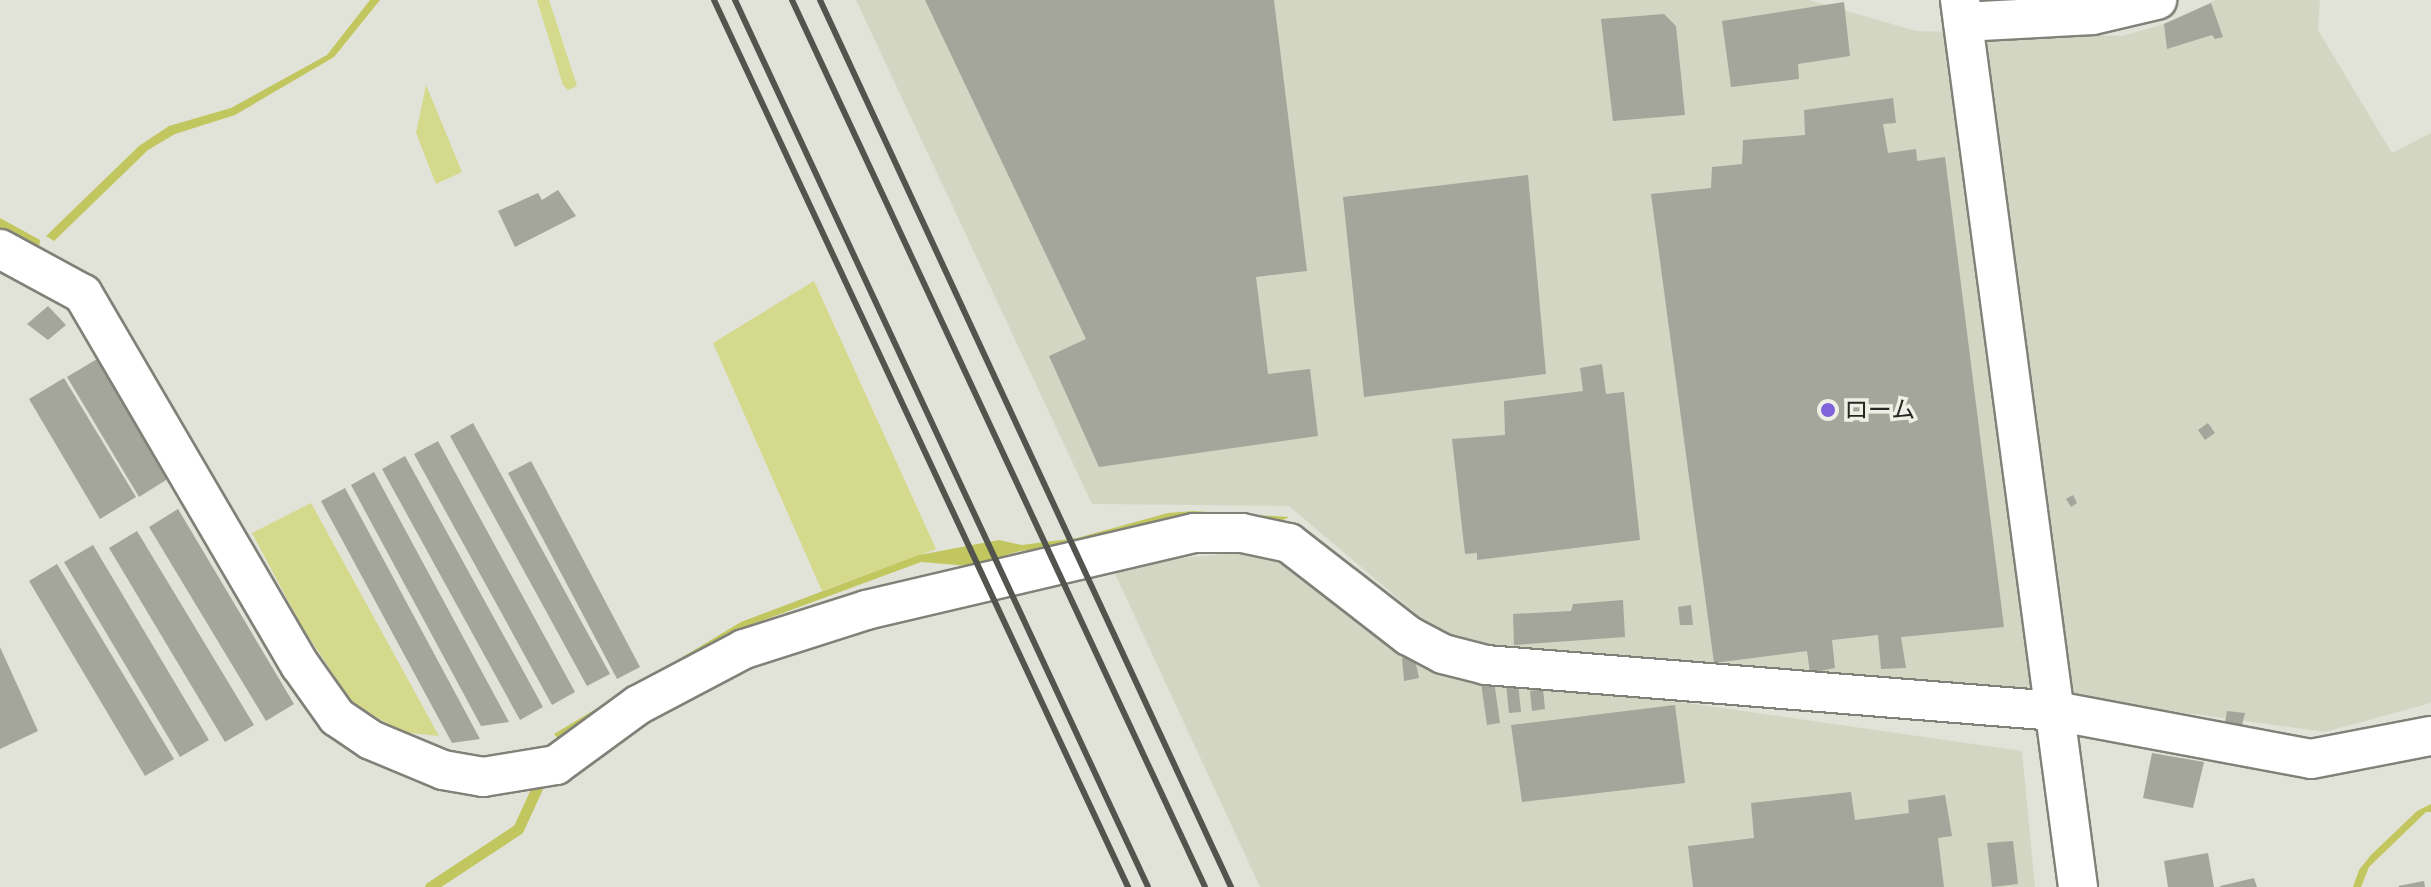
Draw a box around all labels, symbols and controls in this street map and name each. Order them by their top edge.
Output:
place label: ローム [1844,396,1916,424]
marker: ローム [1819,401,1837,419]

